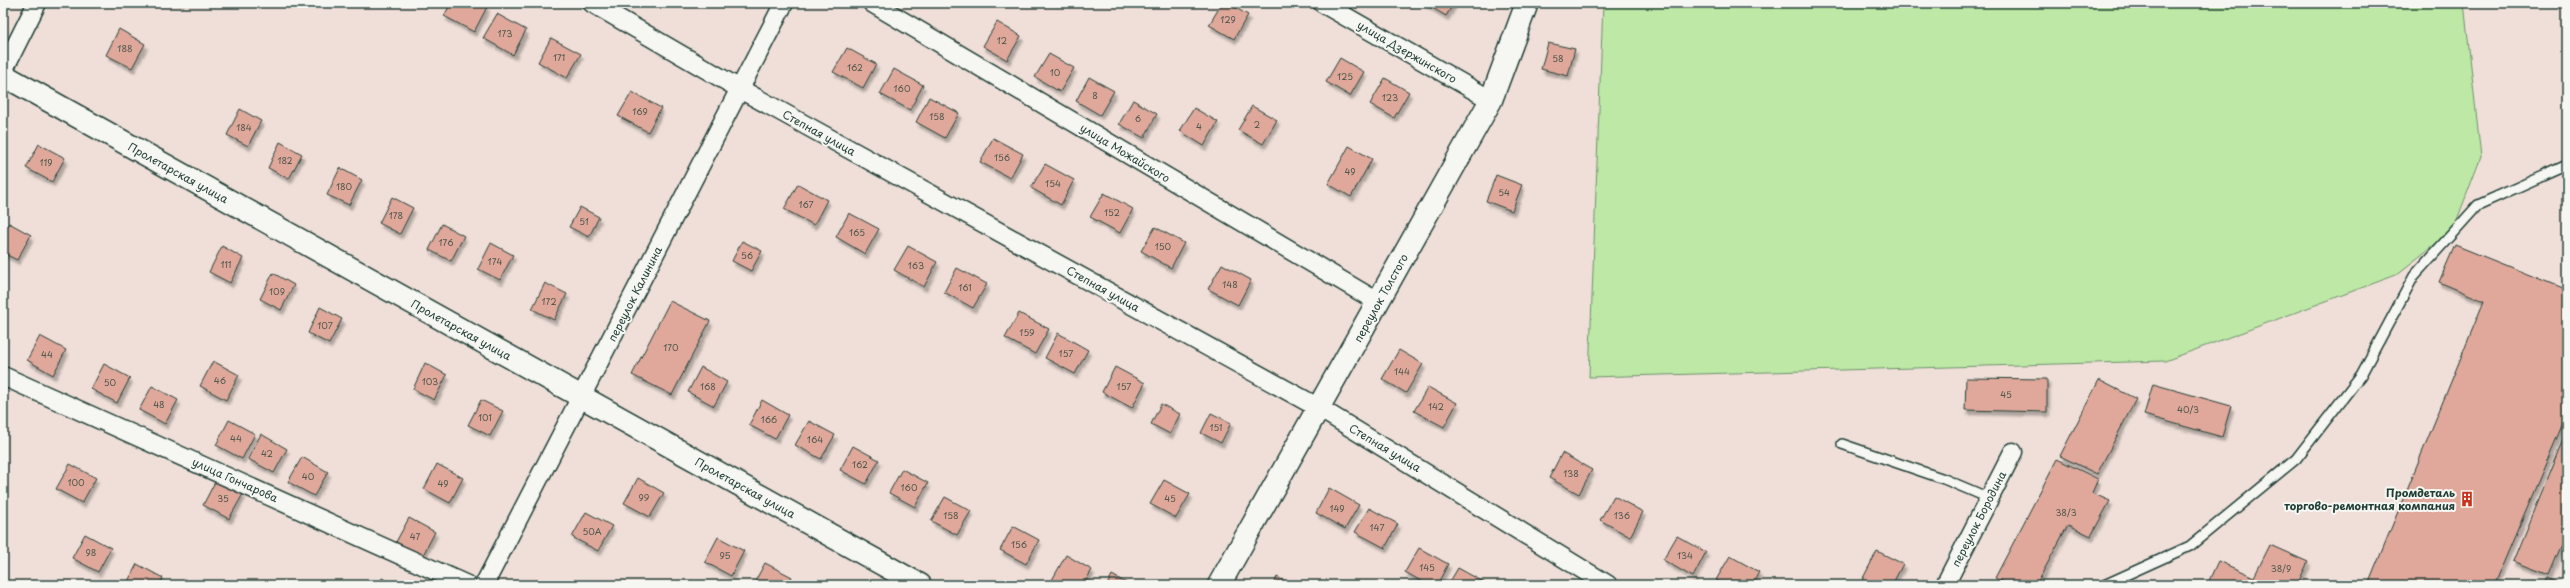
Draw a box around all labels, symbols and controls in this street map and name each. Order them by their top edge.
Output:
house number: 129 [1220,12,1236,26]
street label: улица Дзержинского [1354,16,1460,87]
house number: 173 [498,26,513,40]
house number: 12 [997,33,1007,47]
house number: 188 [117,41,133,55]
house number: 171 [553,50,565,64]
house number: 58 [1552,51,1564,65]
house number: 162 [847,60,863,74]
house number: 10 [1050,65,1061,79]
house number: 125 [1337,69,1353,83]
house number: 160 [894,81,911,95]
house number: 8 [1092,88,1098,102]
house number: 123 [1382,90,1398,104]
house number: 169 [632,104,648,118]
street label: Степная улица [780,105,859,160]
house number: 158 [929,109,945,123]
house number: 6 [1135,111,1141,125]
house number: 2 [1254,117,1260,131]
street label: улица Можайского [1077,119,1174,186]
house number: 4 [1196,119,1202,133]
house number: 184 [236,120,252,134]
street label: Пролетарская улица [125,138,232,207]
house number: 156 [994,150,1010,164]
house number: 182 [277,153,293,167]
house number: 119 [40,155,52,169]
house number: 49 [1344,164,1356,178]
house number: 154 [1045,176,1061,190]
house number: 180 [336,179,353,193]
house number: 54 [1498,185,1510,199]
house number: 167 [799,197,814,211]
house number: 152 [1104,205,1120,219]
house number: 178 [389,208,403,222]
house number: 51 [579,214,589,228]
house number: 165 [849,225,865,239]
house number: 176 [438,235,454,249]
house number: 150 [1155,239,1172,253]
street label: переулок Калинина [603,243,666,344]
house number: 56 [741,248,753,262]
street label: переулок Толстого [1349,250,1412,345]
house number: 174 [488,254,502,268]
house number: 111 [221,257,231,271]
house number: 163 [908,258,924,272]
street label: Степная улица [1064,261,1143,316]
house number: 148 [1222,277,1238,291]
house number: 161 [958,280,972,294]
house number: 109 [269,284,285,298]
house number: 172 [541,294,557,308]
street label: Пролетарская улица [408,295,515,364]
house number: 107 [317,318,333,332]
house number: 159 [1019,325,1035,339]
house number: 170 [663,340,679,354]
house number: 157 [1059,346,1073,360]
house number: 44 [41,347,53,361]
house number: 144 [1394,364,1410,378]
house number: 46 [214,373,226,387]
house number: 103 [422,374,438,388]
house number: 50 [104,375,117,389]
house number: 168 [700,379,716,393]
house number: 157 [1117,379,1131,393]
house number: 45 [2000,387,2012,401]
house number: 48 [153,397,165,411]
house number: 142 [1428,399,1444,413]
house number: 40/3 [2177,402,2199,416]
house number: 101 [478,410,492,424]
house number: 166 [761,412,777,426]
street label: Степная улица [1346,419,1425,476]
house number: 151 [1209,420,1223,434]
house number: 44 [230,431,242,445]
house number: 164 [807,432,823,446]
house number: 42 [261,446,273,460]
street label: улица Гончарова [190,453,281,506]
street label: Пролетарская улица [692,453,799,522]
house number: 162 [852,457,868,471]
house number: 138 [1563,466,1579,480]
street label: переулок Бородина [1947,468,2010,570]
house number: 40 [302,469,315,483]
house number: 100 [67,475,85,489]
house number: 49 [437,476,449,490]
house number: 160 [901,480,918,494]
place label: Промдеталь торгово-ремонтная компания [2284,484,2455,514]
house number: 99 [639,490,650,504]
building icon: Промдеталь торгово-ремонтная компания [2458,490,2476,508]
house number: 35 [217,491,229,505]
house number: 45 [1164,491,1176,505]
house number: 149 [1329,501,1345,515]
house number: 38/3 [2055,505,2077,519]
house number: 158 [943,508,959,522]
house number: 136 [1614,508,1630,522]
house number: 147 [1370,520,1384,534]
house number: 50А [582,524,602,538]
house number: 47 [410,529,420,543]
house number: 156 [1011,537,1027,551]
house number: 98 [86,545,96,559]
house number: 95 [719,548,731,562]
house number: 134 [1677,548,1693,562]
house number: 145 [1419,560,1435,574]
house number: 38/9 [2271,561,2291,575]

